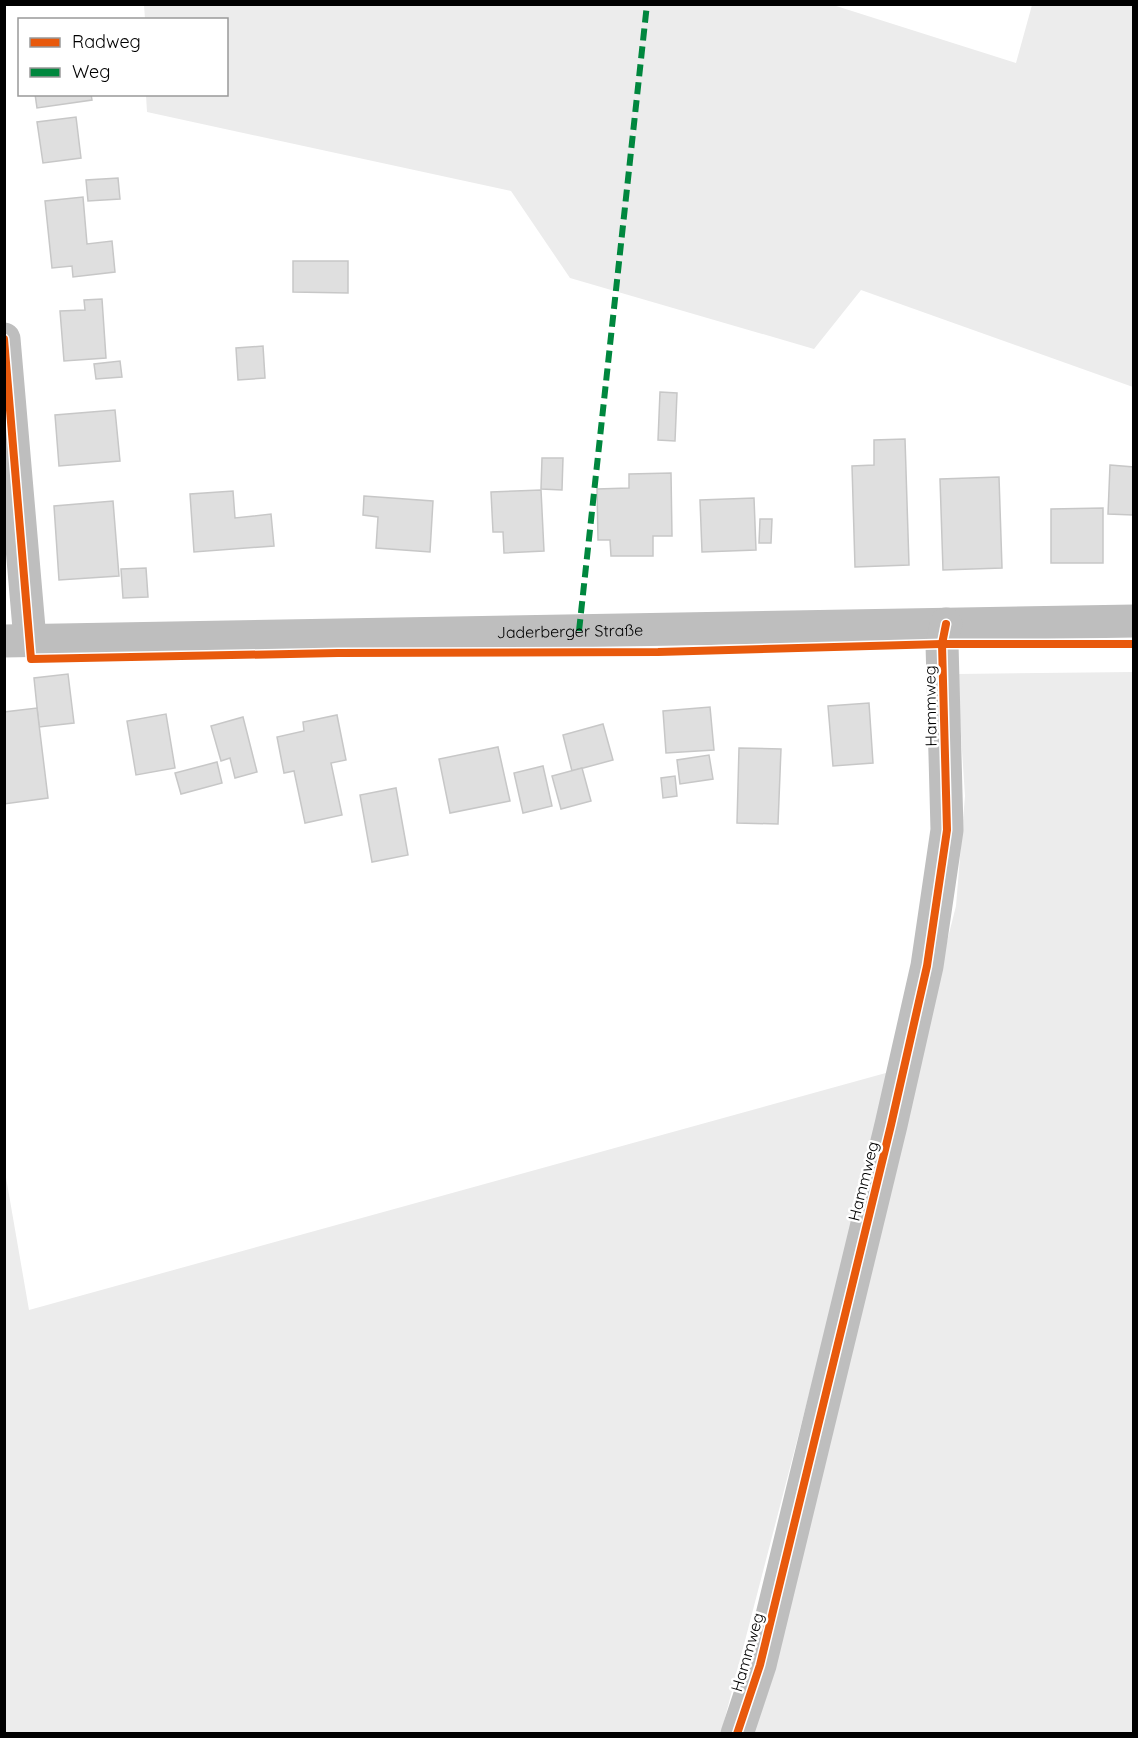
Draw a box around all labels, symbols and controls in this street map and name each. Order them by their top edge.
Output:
legend [18,18,228,96]
text: Radweg [72,30,141,53]
text: Weg [72,60,110,83]
street label: Jaderberger Straße [496,620,643,642]
street label: Hammweg [919,665,941,747]
street label: Hammweg [843,1139,883,1223]
street label: Hammweg [726,1610,768,1694]

